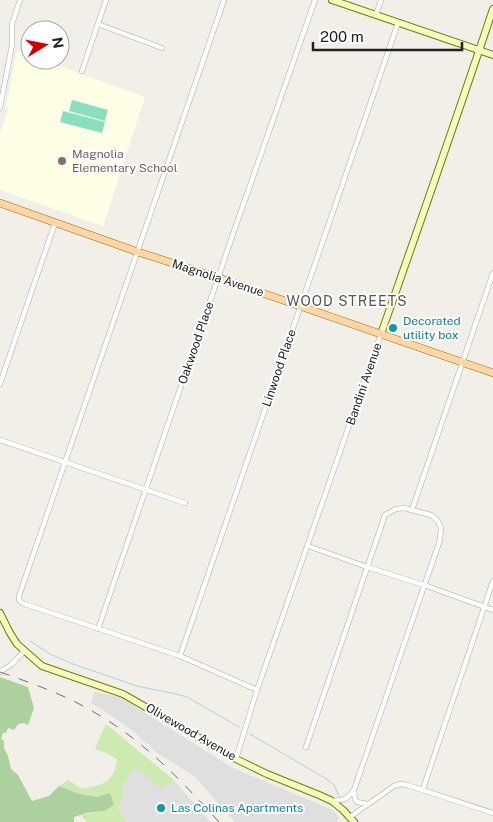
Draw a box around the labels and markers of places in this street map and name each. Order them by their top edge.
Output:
place label: Magnolia Elementary School [72,147,178,175]
marker: Magnolia Elementary School [56,155,68,167]
place label: Decorated utility box [403,314,461,342]
marker: Decorated utility box [387,322,399,334]
place label: Las Colinas Apartments [171,801,303,815]
marker: Las Colinas Apartments [155,802,167,814]

